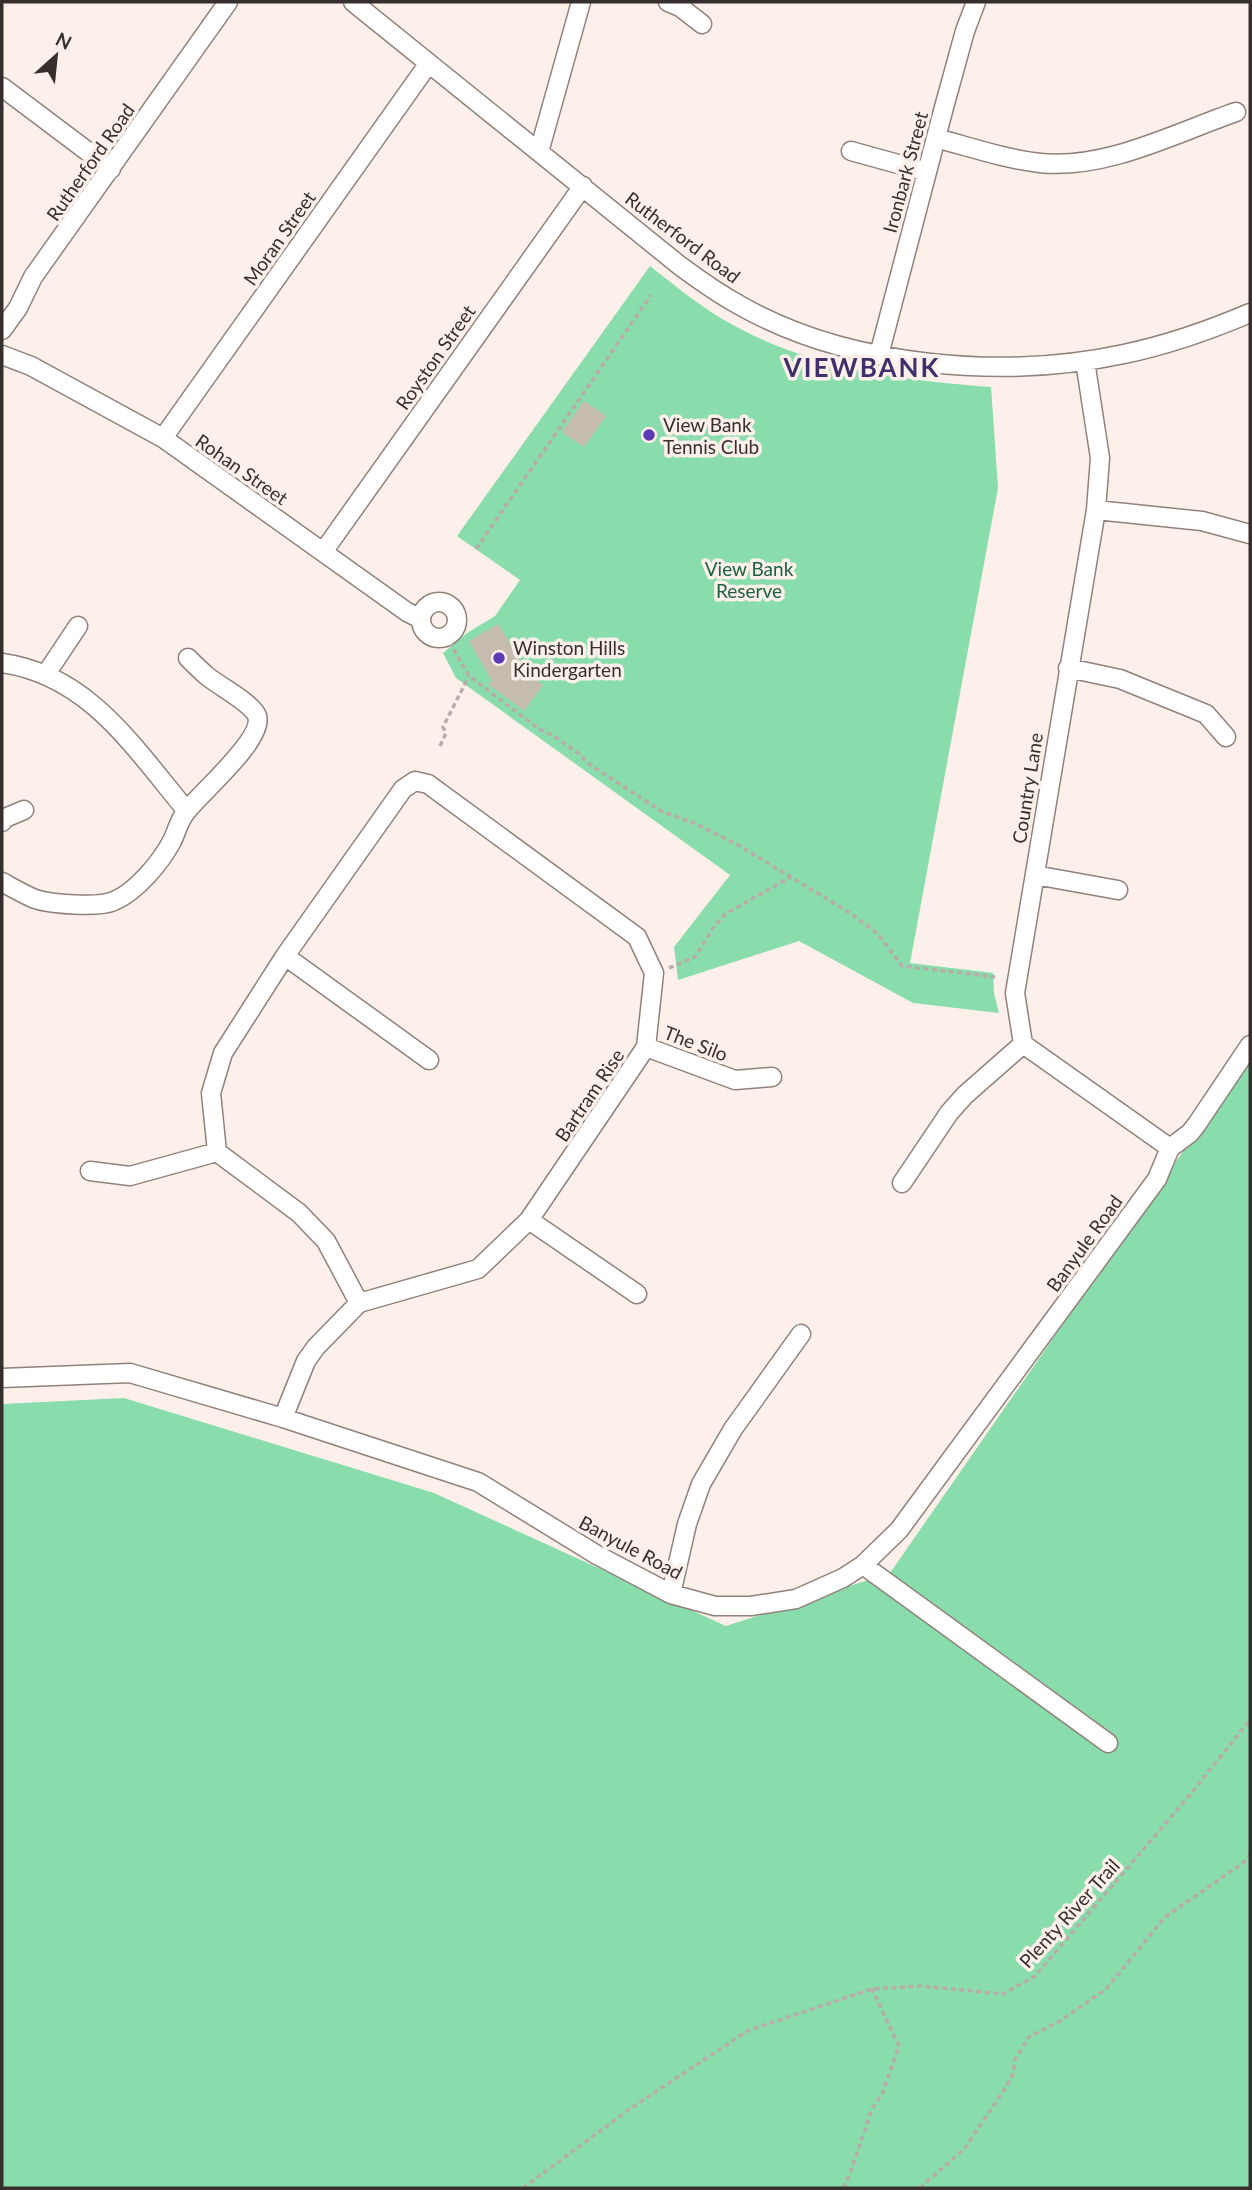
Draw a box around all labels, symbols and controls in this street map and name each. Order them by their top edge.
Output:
north arrow [21,21,91,91]
text: N [52,27,76,54]
street label: Rutherford Road [41,99,139,225]
street label: Ironbark Street [878,109,932,235]
street label: Moran Street [238,186,320,290]
street label: Rutherford Road [621,186,745,288]
street label: Royston Street [390,300,480,414]
district label: VIEWBANK [783,351,940,383]
place label: View Bank Tennis Club [663,413,759,458]
marker: View Bank Tennis Club [641,427,657,443]
street label: Rohan Street [191,429,293,509]
park label: View Bank Reserve [705,557,794,602]
place label: Winston Hills Kindergarten [513,636,625,681]
marker: Winston Hills Kindergarten [491,650,507,666]
street label: Country Lane [1007,731,1047,845]
street label: The Silo [661,1020,731,1066]
street label: Bartram Rise [550,1044,628,1146]
street label: Banyule Road [1041,1190,1127,1296]
street label: Banyule Road [575,1510,687,1584]
street label: Plenty River Trail [1014,1854,1124,1972]

